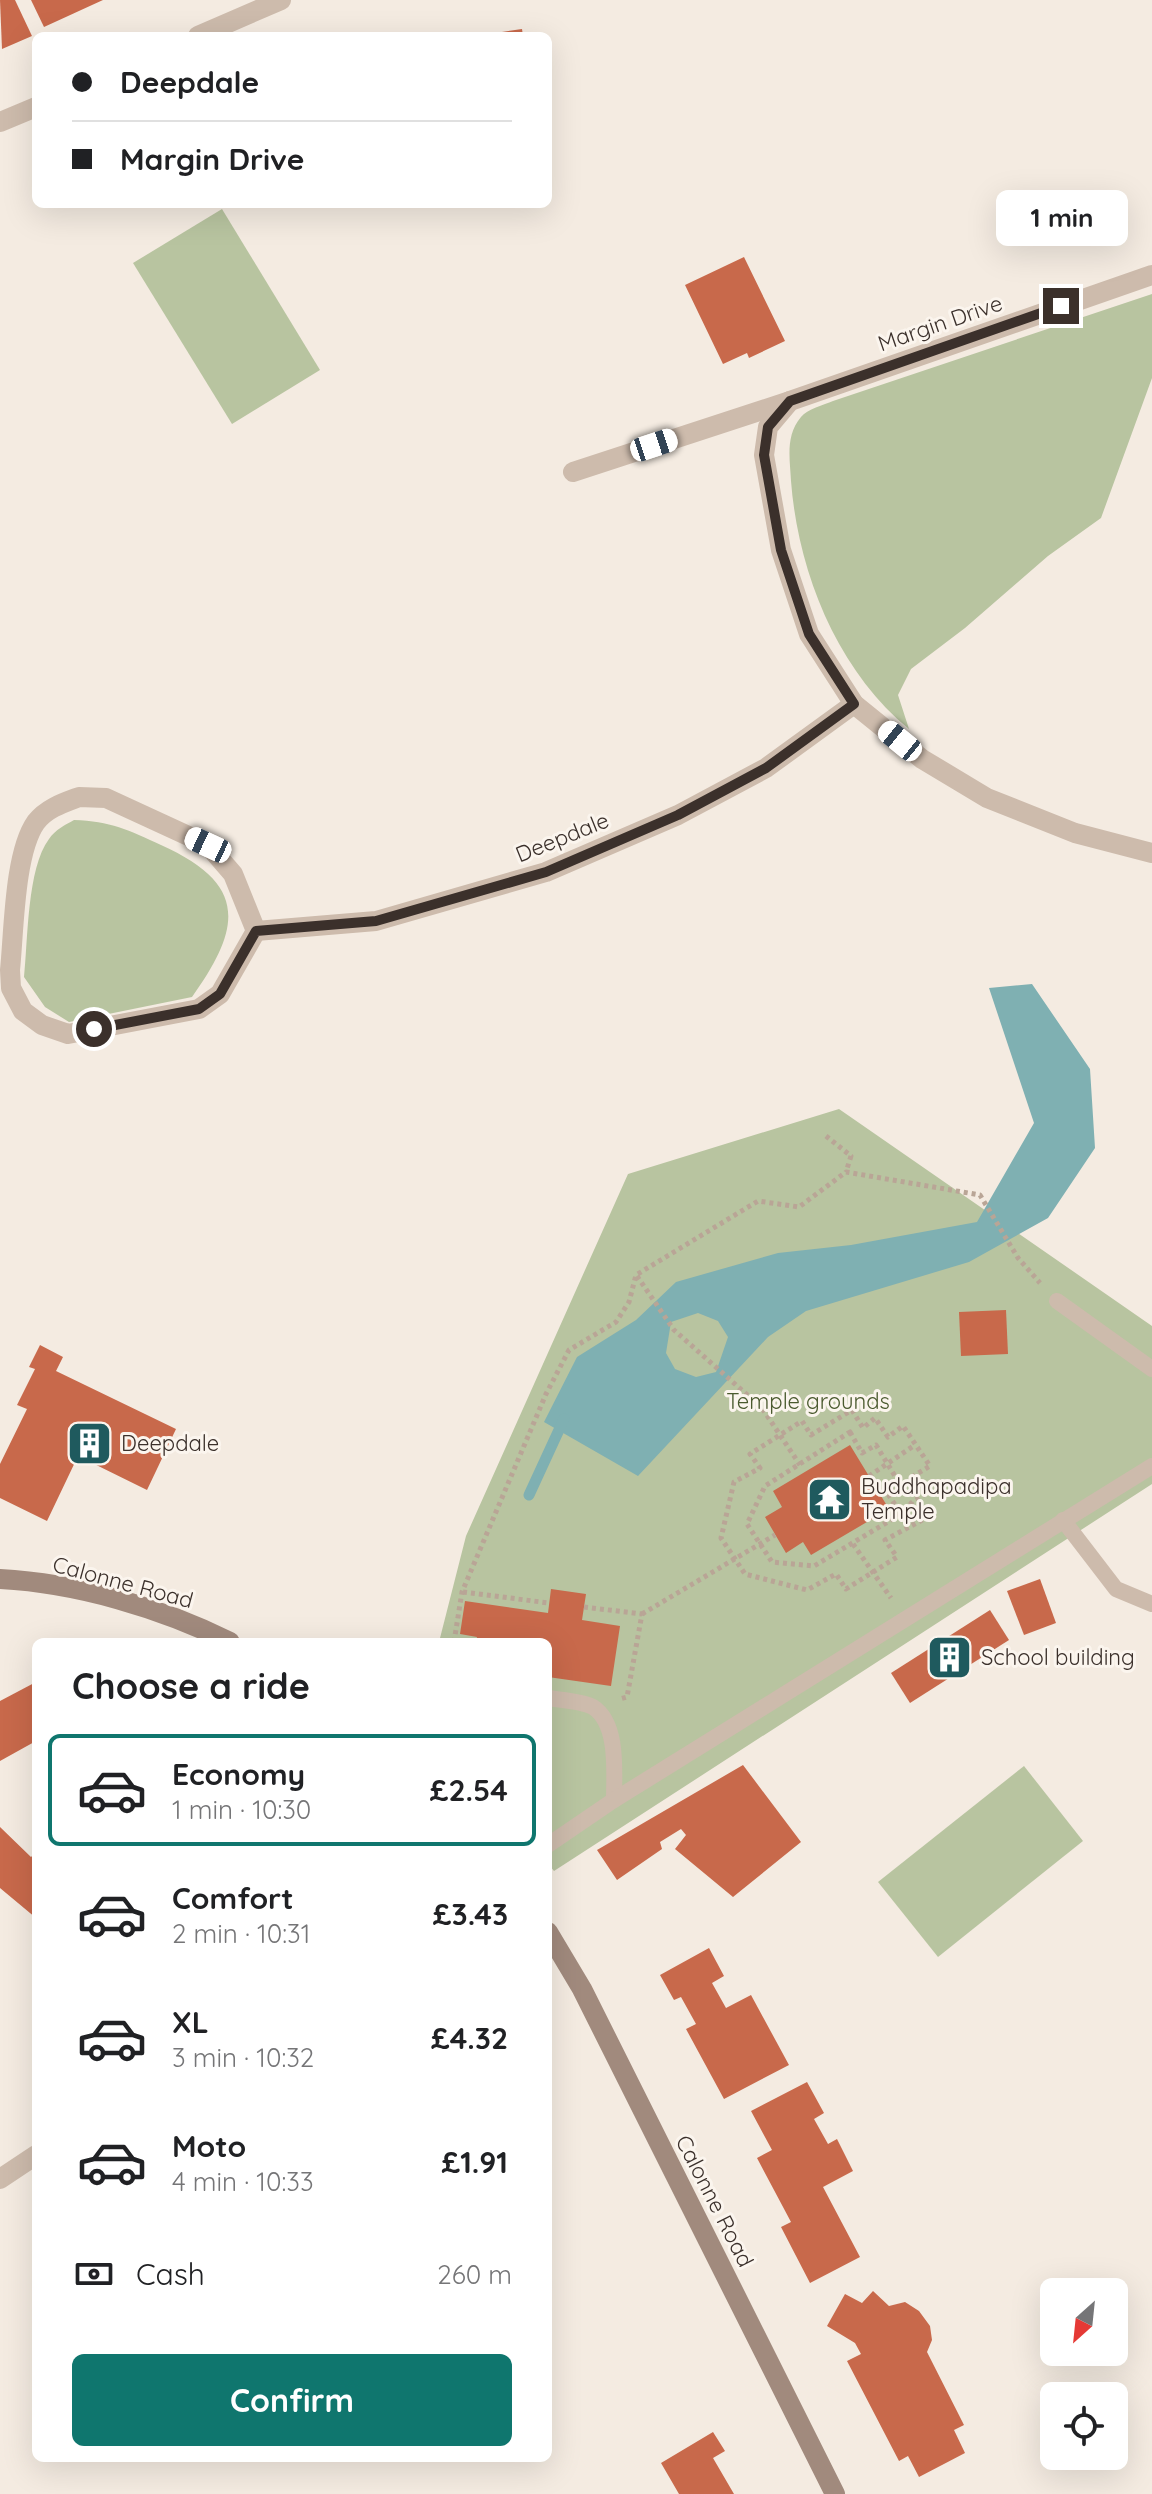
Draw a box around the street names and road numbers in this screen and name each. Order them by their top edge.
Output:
street label: Margin Drive [874,289,1006,357]
street label: Deepdale [511,806,613,868]
street label: Calonne Road [50,1550,196,1614]
street label: Calonne Road [670,2130,760,2272]

